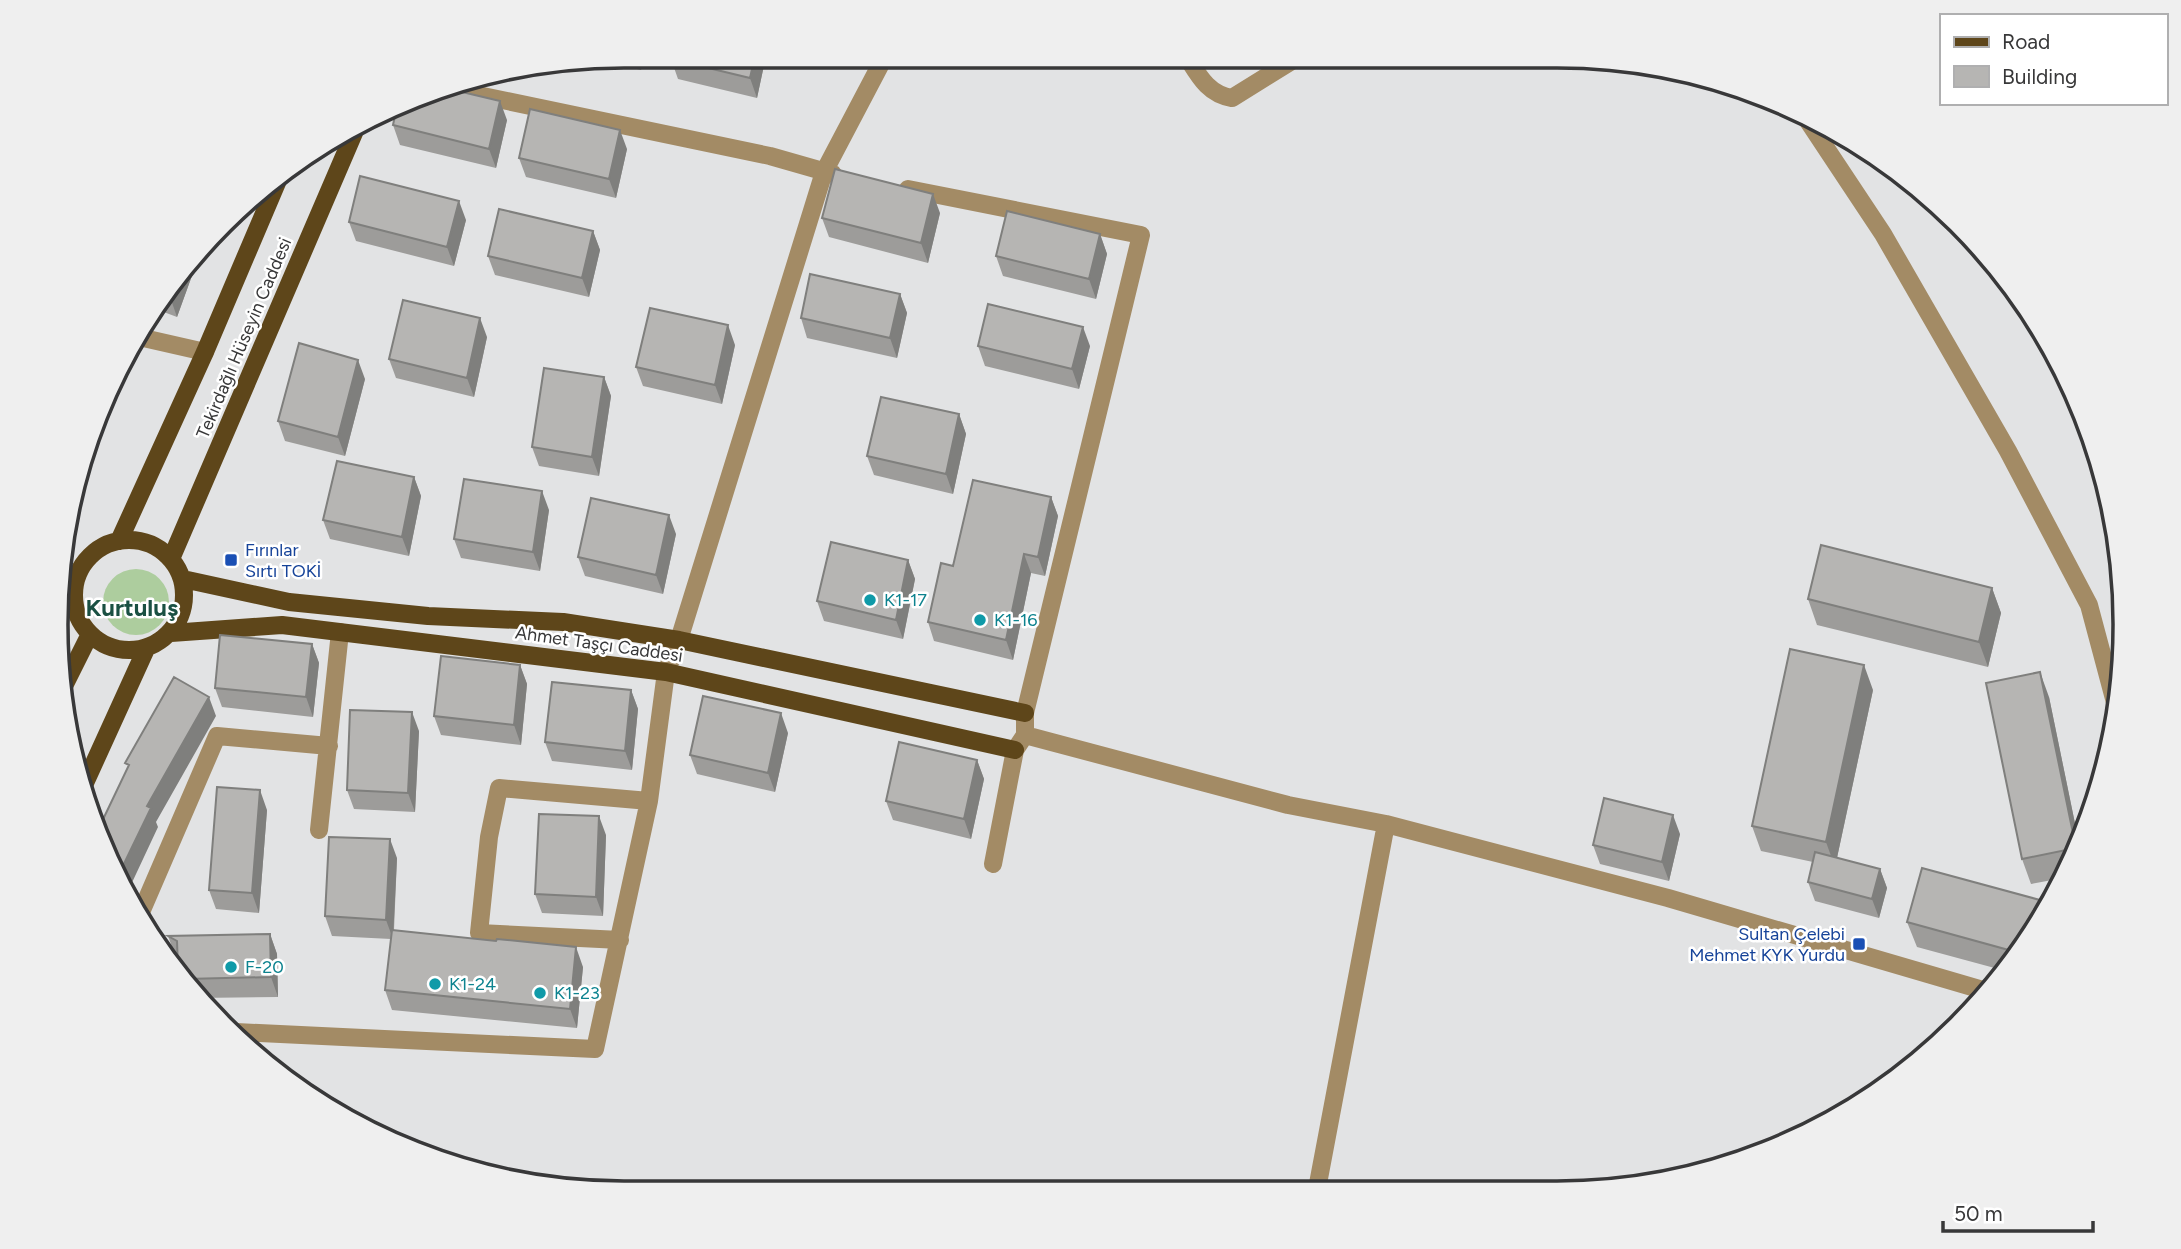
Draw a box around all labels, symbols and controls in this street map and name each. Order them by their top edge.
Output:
legend [1940,14,2167,105]
text: Road [2002,29,2050,54]
text: Building [2002,64,2077,89]
street label: Tekirdağlı Hüseyin Caddesi [192,234,296,442]
place label: Fırınlar Sırtı TOKİ [245,539,322,582]
marker: Fırınlar Sırtı TOKİ [223,552,239,568]
place label: K1-17 [884,589,927,611]
marker: K1-17 [862,592,878,608]
district label: Kurtuluş [86,593,178,622]
place label: K1-16 [994,609,1038,631]
marker: K1-16 [972,612,988,628]
street label: Ahmet Taşçı Caddesi [514,621,684,667]
place label: Sultan Çelebi Mehmet KYK Yurdu [1689,923,1845,966]
marker: Sultan Çelebi Mehmet KYK Yurdu [1851,936,1867,952]
place label: F-20 [245,956,284,978]
marker: F-20 [223,959,239,975]
place label: K1-24 [449,973,496,995]
marker: K1-24 [427,976,443,992]
place label: K1-23 [554,982,600,1004]
marker: K1-23 [532,985,548,1001]
scale bar [1943,1190,2094,1234]
text: 50 m [1954,1201,2003,1226]

